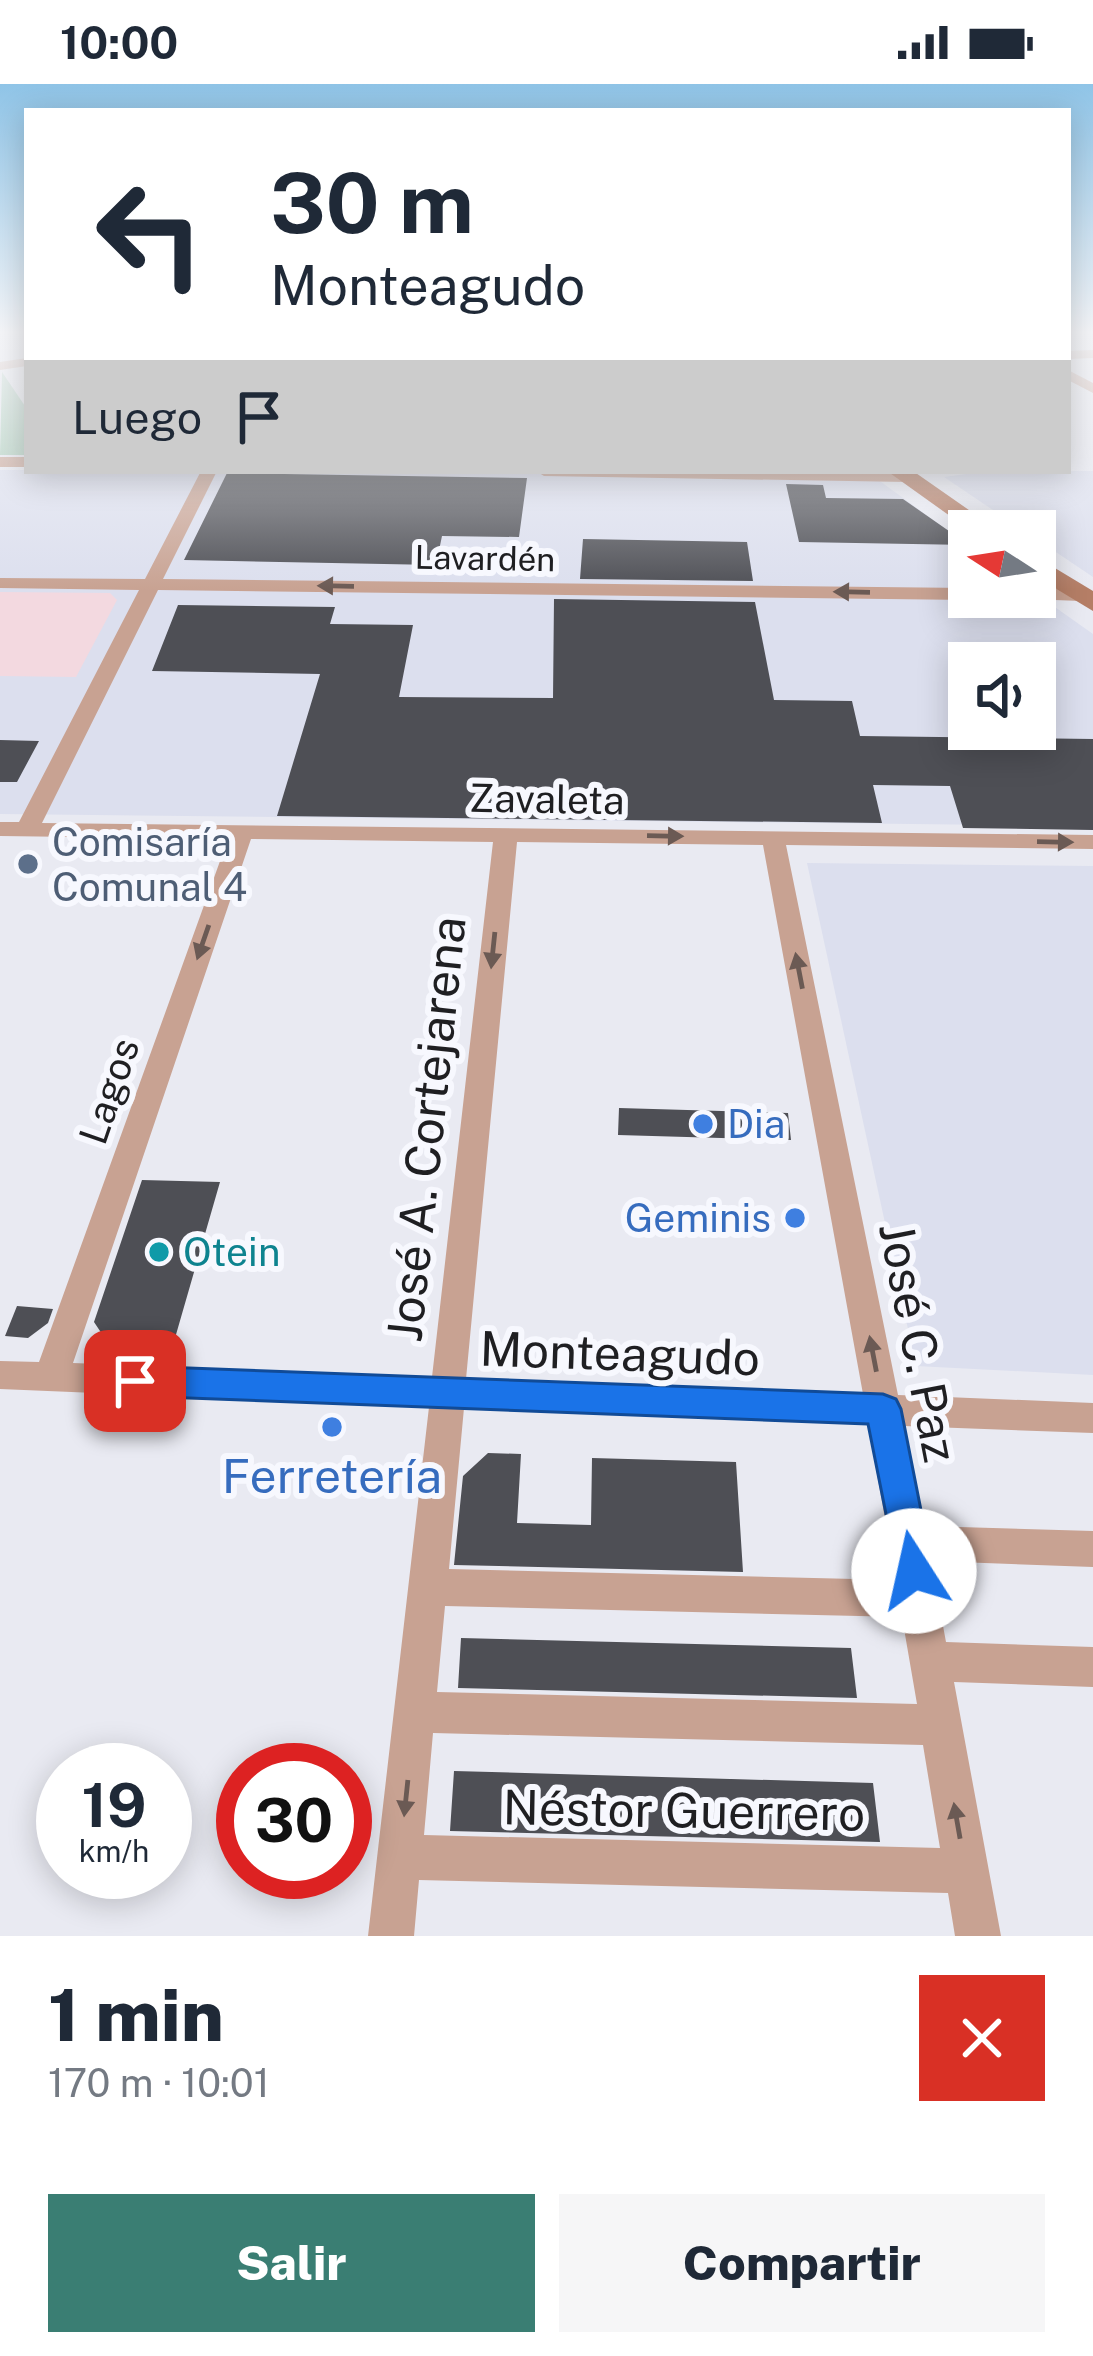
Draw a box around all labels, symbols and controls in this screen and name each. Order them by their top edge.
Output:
text: 10:00 [60,16,178,69]
text: 30 m [270,153,474,252]
icon: left [72,156,228,312]
text: Monteagudo [270,254,585,317]
icon: arrive [226,384,292,450]
text: Luego [72,391,202,444]
north arrow [948,510,1056,618]
map controls [948,510,1056,750]
street label: Lavardén [414,538,556,578]
one-way arrow [316,577,354,596]
one-way arrow [832,583,870,602]
button: sound [948,642,1056,750]
street label: Zavaleta [469,775,625,823]
place label: Comisaría Comunal 4 [52,819,247,910]
one-way arrow [647,826,685,846]
one-way arrow [1037,832,1075,851]
marker: Comisaría Comunal 4 [15,851,41,877]
street label: José A. Cortejarena [375,914,477,1344]
one-way arrow [193,924,211,960]
one-way arrow [484,932,503,969]
one-way arrow [789,952,808,990]
street label: Lagos [70,1032,148,1150]
place label: Dia [727,1101,785,1147]
marker: Dia [690,1111,716,1137]
place label: Geminis [625,1195,771,1241]
marker: Geminis [782,1205,808,1231]
street label: José C. Paz [868,1217,970,1467]
place label: Otein [183,1229,281,1275]
marker: Otein [146,1239,172,1265]
street label: Monteagudo [479,1320,761,1386]
pin [84,1330,186,1432]
one-way arrow [863,1335,882,1373]
icon: arrive [102,1348,168,1414]
marker: Ferretería [319,1414,345,1440]
place label: Ferretería [222,1447,442,1504]
position arrow [851,1508,977,1634]
speed limit sign: 30 [216,1743,372,1899]
text: 19 [81,1770,147,1841]
street label: Néstor Guerrero [502,1778,866,1842]
one-way arrow [396,1780,415,1817]
one-way arrow [947,1802,966,1839]
text: km/h [79,1833,149,1869]
text: 1 min [48,1973,224,2057]
button: close [919,1975,1045,2101]
text: 170 m · 10:01 [48,2060,270,2106]
button: Salir [48,2194,535,2332]
button: Compartir [559,2194,1045,2332]

